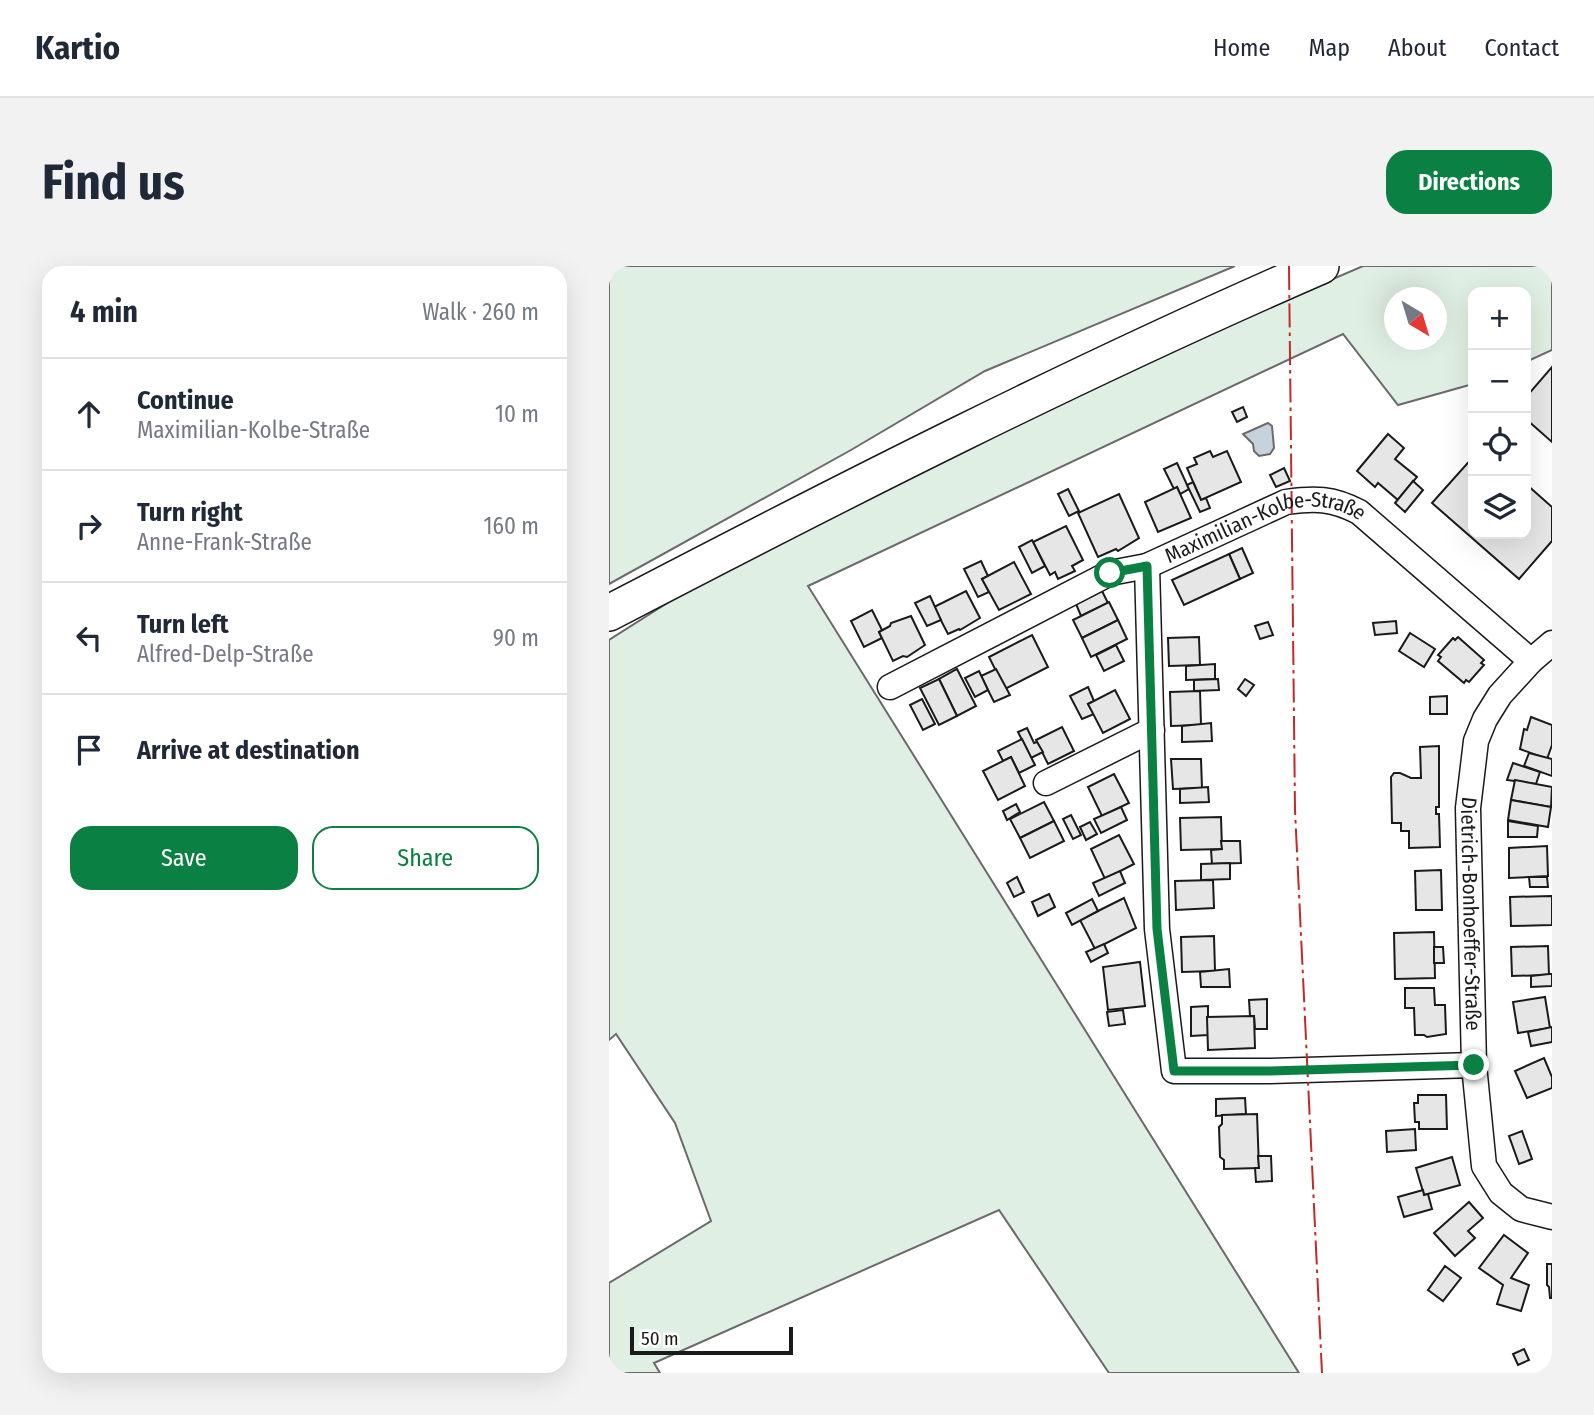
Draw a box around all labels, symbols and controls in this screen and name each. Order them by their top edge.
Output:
text: Kartio [35,28,120,68]
text: Home [1213,34,1270,62]
text: Map [1308,34,1350,62]
text: About [1388,34,1446,62]
text: Contact [1484,34,1559,62]
button: Directions [1386,150,1552,214]
text: Find us [42,153,185,212]
north arrow [1384,287,1447,350]
map controls [1468,287,1531,539]
button: + [1468,287,1531,350]
text: 4 min [70,294,138,330]
text: Walk · 260 m [422,298,539,326]
button: − [1468,350,1531,413]
text: Continue [137,385,234,416]
icon: ahead [70,395,108,433]
text: 10 m [495,400,539,428]
button: locate [1468,413,1531,476]
text: Maximilian-Kolbe-Straße [137,416,370,444]
button: layers [1468,476,1531,539]
street label: Maximilian-Kolbe-Straße [1161,487,1372,569]
text: Turn right [137,497,243,528]
icon: right [70,507,108,545]
text: 160 m [484,512,539,540]
text: Anne-Frank-Straße [137,528,312,556]
route start [1094,557,1125,588]
text: Turn left [137,609,229,640]
icon: left [70,619,108,657]
text: 90 m [493,624,539,652]
text: Alfred-Delp-Straße [137,640,314,668]
icon: arrive [70,731,108,769]
text: Arrive at destination [137,735,360,766]
street label: Dietrich-Bonhoeffer-Straße [1455,795,1486,1031]
button: Save [70,826,298,890]
button: Share [312,826,539,890]
route end [1458,1049,1489,1080]
scale bar [630,1324,793,1356]
text: 50 m [641,1327,679,1350]

